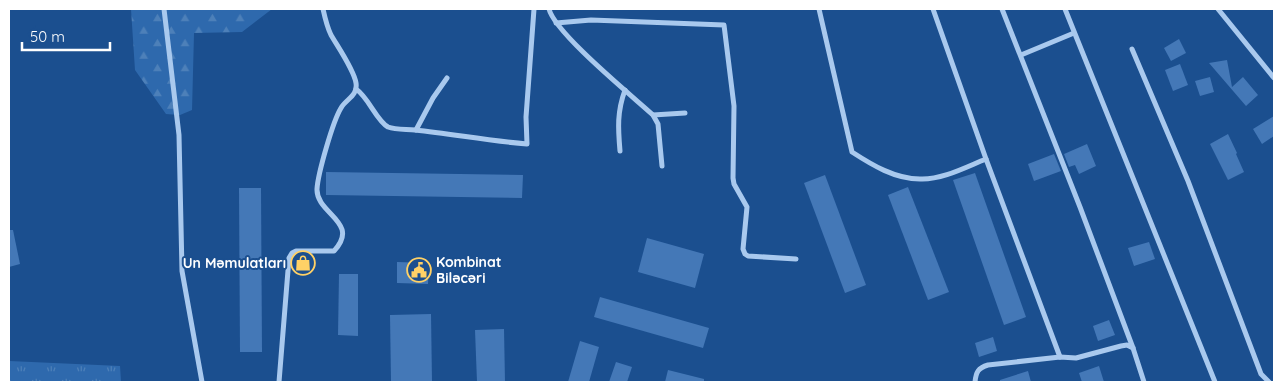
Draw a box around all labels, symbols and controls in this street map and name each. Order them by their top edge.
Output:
scale bar [22,20,110,52]
text: 50 m [30,27,65,46]
shop icon: Un Məmulatları [290,250,316,276]
place label: Kombinat Biləcəri [436,253,502,287]
place label: Un Məmulatları [183,254,286,272]
public building icon: Kombinat Biləcəri [406,257,432,283]

